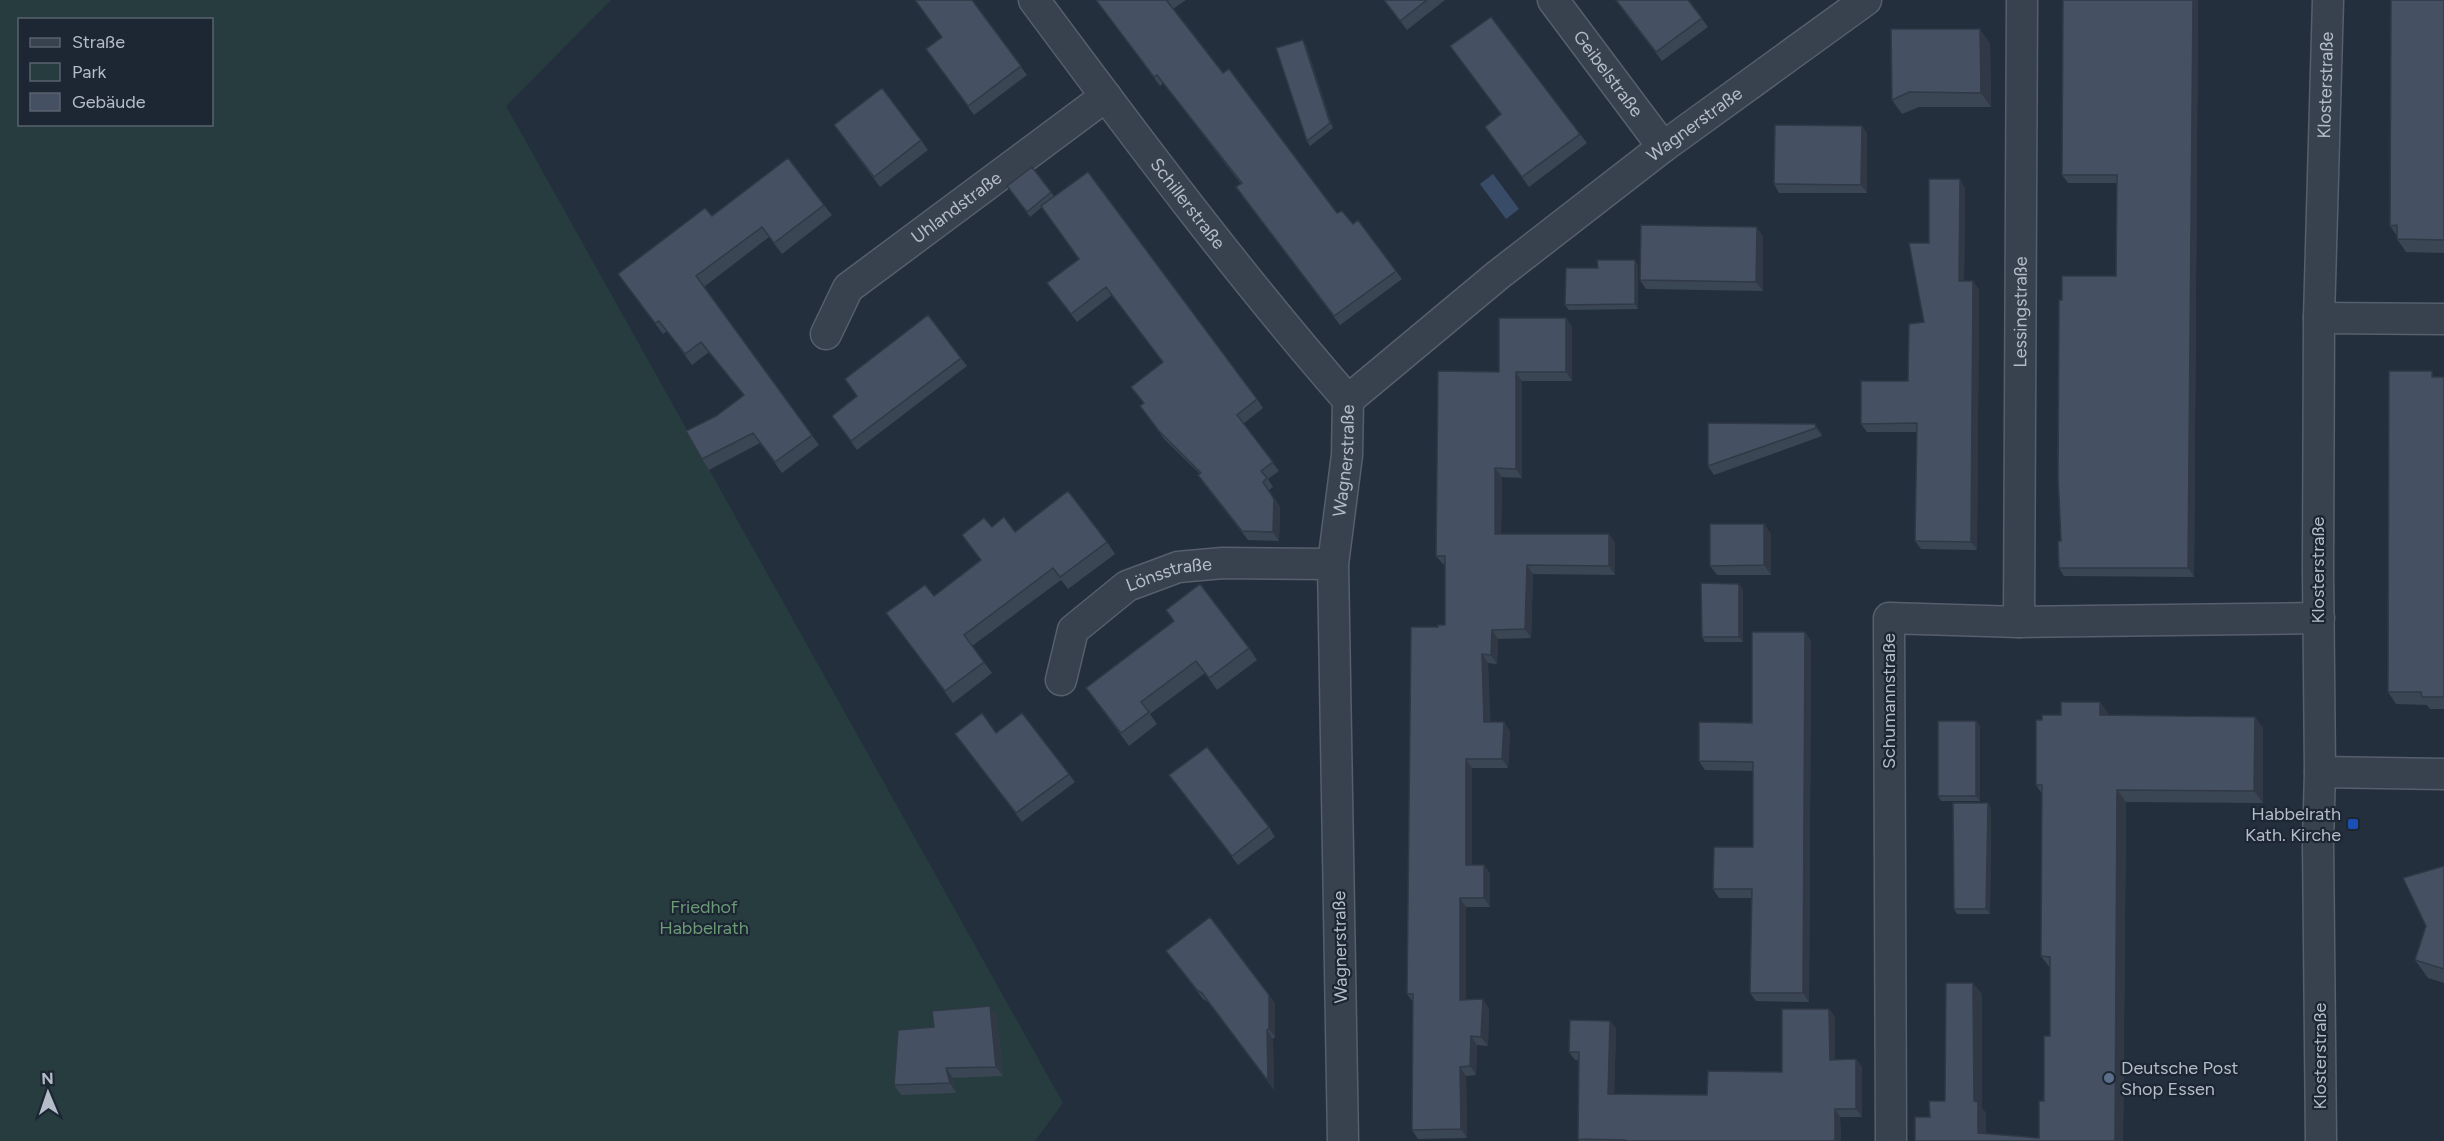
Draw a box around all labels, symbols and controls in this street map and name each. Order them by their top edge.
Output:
legend [18,18,213,126]
street label: Geibelstraße [1569,26,1648,121]
text: Straße [72,31,125,53]
street label: Klosterstraße [2313,31,2338,139]
text: Park [72,61,107,83]
street label: Wagnerstraße [1642,82,1747,166]
text: Gebäude [72,91,146,113]
street label: Schillerstraße [1145,154,1230,254]
street label: Uhlandstraße [907,167,1006,248]
street label: Lessingstraße [2009,256,2032,368]
street label: Wagnerstraße [1328,404,1359,518]
street label: Klosterstraße [2307,516,2329,623]
street label: Lönsstraße [1123,553,1213,596]
street label: Schumannstraße [1878,633,1900,769]
place label: Habbelrath Kath. Kirche [2245,803,2341,846]
marker: Habbelrath Kath. Kirche [2346,817,2360,831]
street label: Wagnerstraße [1328,890,1352,1004]
park label: Friedhof Habbelrath [659,896,749,939]
street label: Klosterstraße [2309,1002,2331,1109]
place label: Deutsche Post Shop Essen [2121,1057,2239,1100]
north arrow [18,1063,78,1123]
text: N [41,1069,54,1088]
marker: Deutsche Post Shop Essen [2102,1071,2116,1085]

